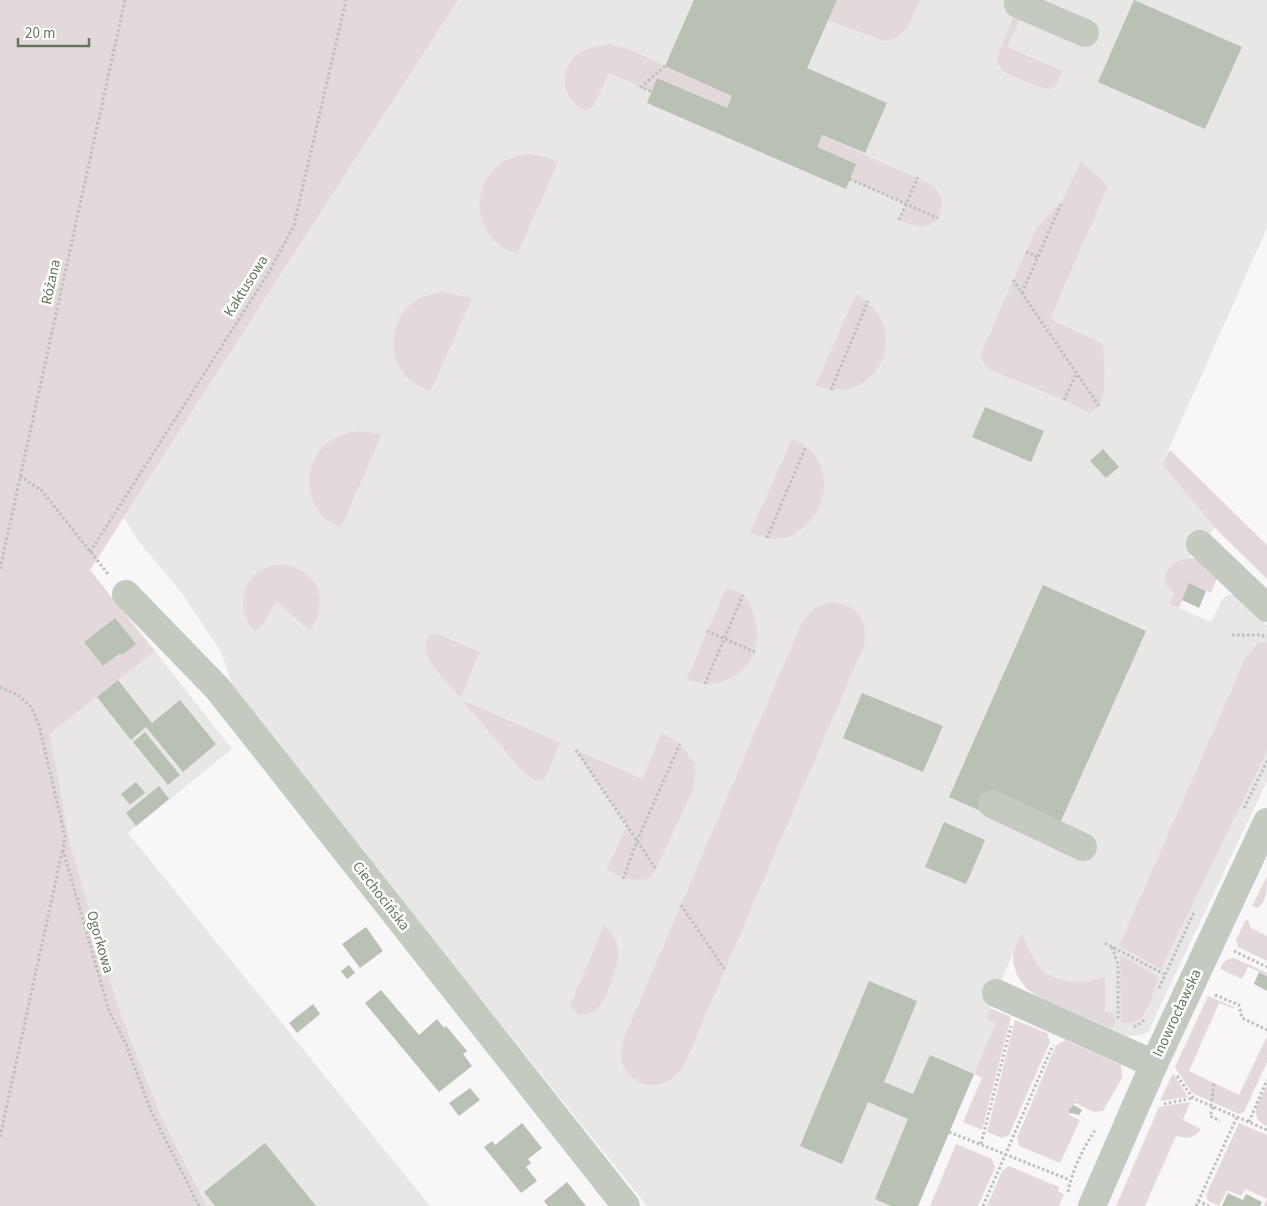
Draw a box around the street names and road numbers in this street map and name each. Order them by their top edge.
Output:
street label: Kaktusowa [219,251,273,321]
street label: Różana [36,257,66,307]
street label: Ciechocińska [347,857,415,935]
street label: Ogorkowa [81,908,119,976]
street label: Inowrocławska [1147,966,1207,1060]

